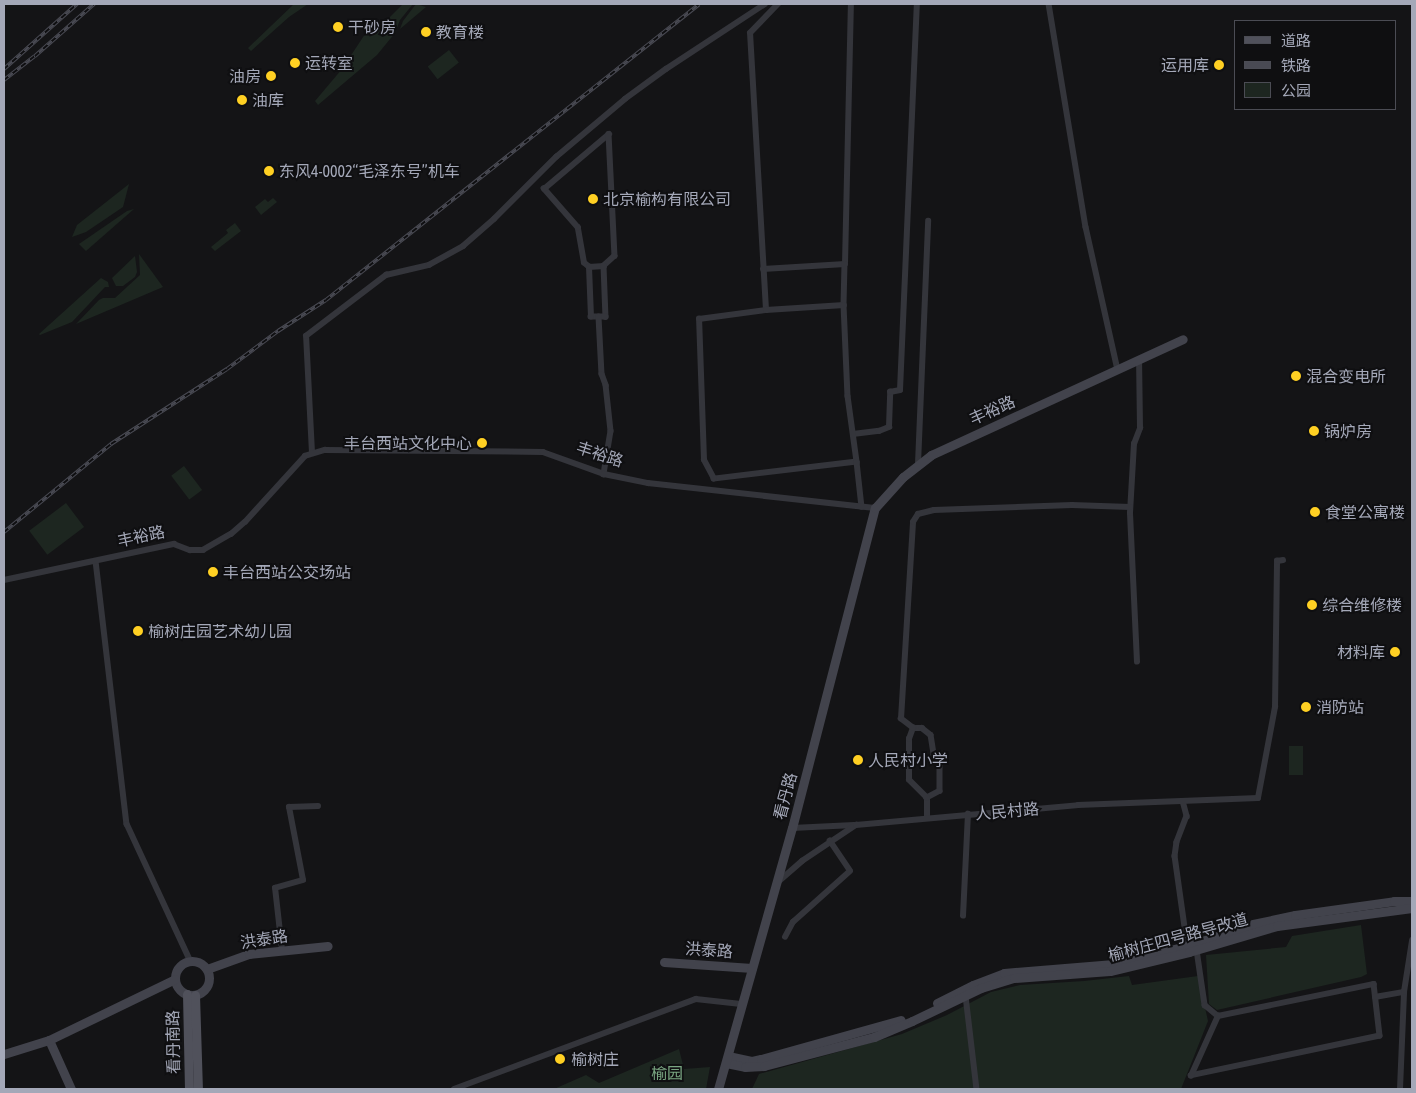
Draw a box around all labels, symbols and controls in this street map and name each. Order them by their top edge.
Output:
place label: 干砂房 [348,17,396,37]
legend [1234,20,1396,110]
marker: 干砂房 [332,21,344,33]
place label: 教育楼 [436,22,484,42]
marker: 教育楼 [420,26,432,38]
text: 道路 [1281,32,1311,49]
place label: 运转室 [305,53,353,73]
place label: 运用库 [1161,55,1209,75]
marker: 运转室 [289,57,301,69]
text: 铁路 [1281,57,1311,74]
marker: 运用库 [1213,59,1225,71]
place label: 油房 [229,66,261,86]
marker: 油房 [265,70,277,82]
text: 公园 [1281,82,1311,99]
place label: 油库 [252,90,284,110]
marker: 油库 [236,94,248,106]
place label: 东风4-0002“毛泽东号”机车 [279,161,460,181]
marker: 东风4-0002“毛泽东号”机车 [263,165,275,177]
place label: 北京榆构有限公司 [603,189,731,209]
marker: 北京榆构有限公司 [587,193,599,205]
place label: 混合变电所 [1306,366,1386,386]
marker: 混合变电所 [1290,370,1302,382]
street label: 丰裕路 [966,391,1018,429]
place label: 锅炉房 [1324,421,1372,441]
marker: 锅炉房 [1308,425,1320,437]
place label: 丰台西站文化中心 [344,433,472,453]
marker: 丰台西站文化中心 [476,437,488,449]
street label: 丰裕路 [574,437,626,471]
place label: 食堂公寓楼 [1325,502,1405,522]
marker: 食堂公寓楼 [1309,506,1321,518]
street label: 丰裕路 [116,522,166,550]
place label: 丰台西站公交场站 [223,562,351,582]
marker: 丰台西站公交场站 [207,566,219,578]
place label: 综合维修楼 [1322,595,1402,615]
marker: 综合维修楼 [1306,599,1318,611]
place label: 榆树庄园艺术幼儿园 [148,621,292,641]
marker: 榆树庄园艺术幼儿园 [132,625,144,637]
place label: 材料库 [1337,642,1385,662]
marker: 材料库 [1389,646,1401,658]
place label: 消防站 [1316,697,1364,717]
marker: 消防站 [1300,701,1312,713]
place label: 人民村小学 [868,750,948,770]
marker: 人民村小学 [852,754,864,766]
street label: 看丹路 [770,770,800,822]
street label: 人民村路 [974,799,1040,823]
street label: 榆树庄四号路导改道 [1106,909,1250,965]
street label: 洪泰路 [239,926,289,952]
street label: 洪泰路 [684,939,734,961]
street label: 看丹南路 [163,1010,183,1074]
place label: 榆树庄 [571,1049,619,1069]
marker: 榆树庄 [553,1052,567,1066]
park label: 榆园 [651,1063,683,1083]

